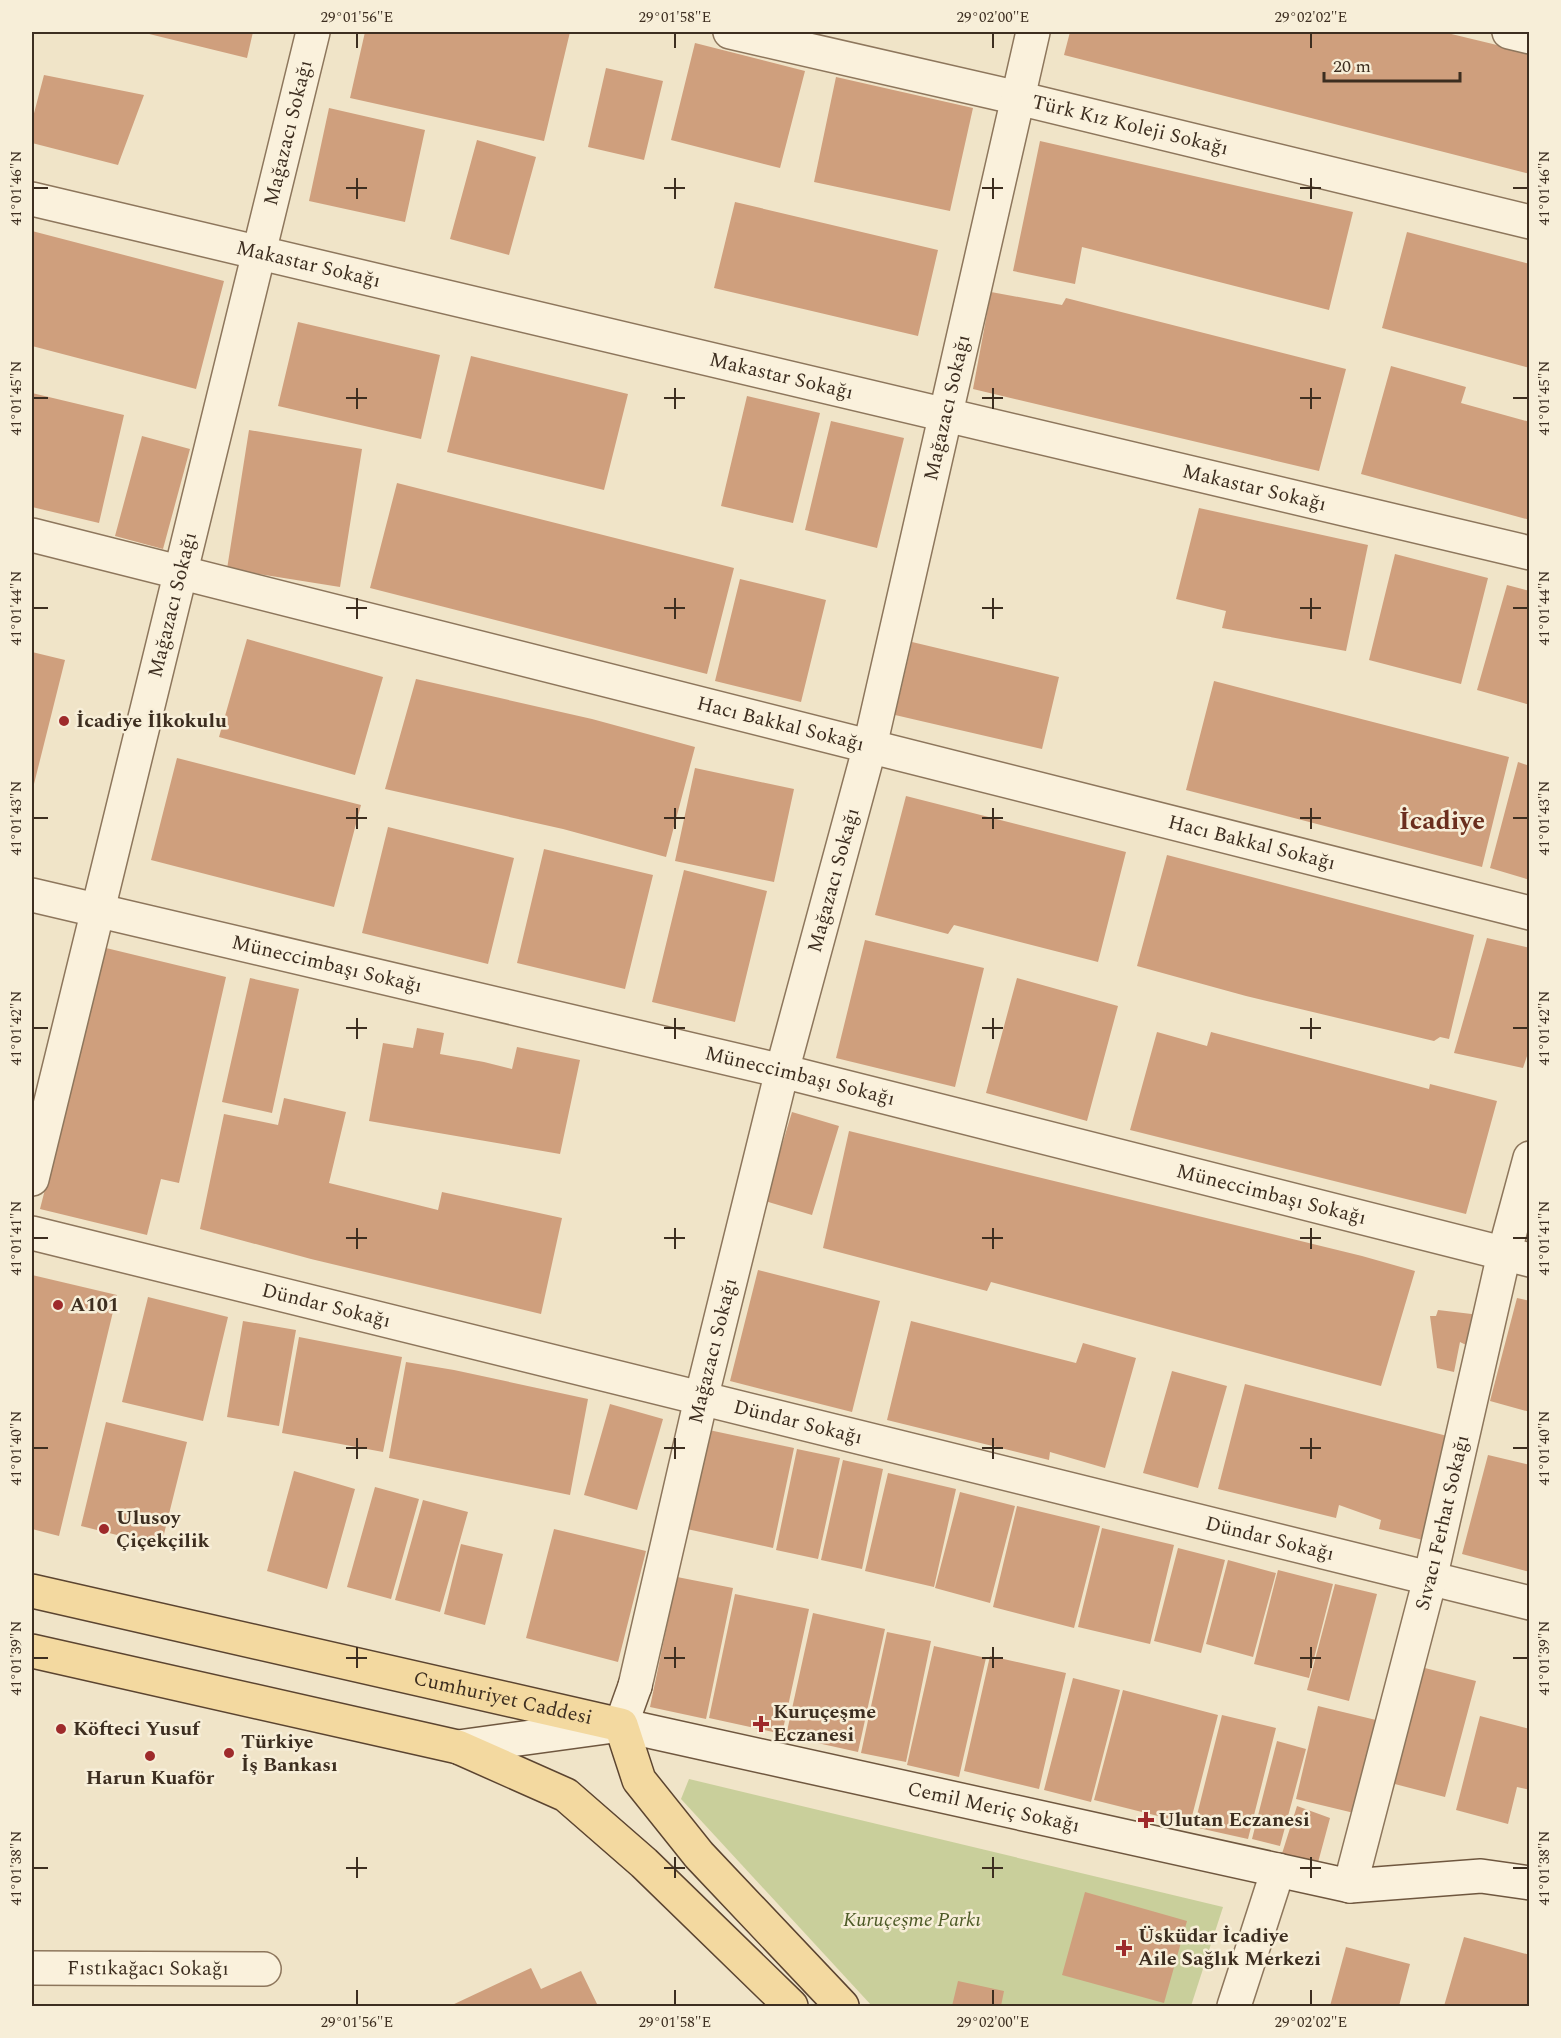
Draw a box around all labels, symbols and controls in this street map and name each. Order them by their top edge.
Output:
text: 29°01'56"E [321,6,393,29]
text: 29°01'58"E [639,6,711,29]
text: 29°02'00"E [957,6,1029,29]
text: 29°02'02"E [1275,6,1347,29]
scale bar [1324,45,1460,83]
text: 20 m [1333,53,1371,80]
street label: Mağazacı Sokağı [256,57,321,209]
street label: Türk Kız Koleji Sokağı [1029,87,1232,163]
text: 41°01'46"N [5,150,28,226]
text: 41°01'46"N [1533,150,1556,226]
street label: Makastar Sokağı [233,233,384,296]
street label: Mağazacı Sokağı [916,332,978,484]
street label: Makastar Sokağı [706,345,857,408]
text: 41°01'45"N [5,360,28,436]
text: 41°01'45"N [1533,360,1556,436]
street label: Makastar Sokağı [1179,456,1330,519]
street label: Mağazacı Sokağı [140,529,205,681]
text: 41°01'44"N [5,570,28,646]
text: 41°01'44"N [1533,570,1556,646]
street label: Hacı Bakkal Sokağı [694,688,867,759]
place label: İcadiye İlkokulu [76,706,227,736]
marker: İcadiye İlkokulu [57,714,71,728]
text: 41°01'43"N [5,780,28,856]
text: 41°01'43"N [1533,780,1556,856]
district label: İcadiye [1399,801,1485,841]
street label: Mağazacı Sokağı [800,804,868,956]
street label: Hacı Bakkal Sokağı [1165,807,1339,878]
street label: Müneccimbaşı Sokağı [229,927,425,1001]
text: 41°01'42"N [5,990,28,1066]
text: 41°01'42"N [1533,990,1556,1066]
street label: Müneccimbaşı Sokağı [702,1038,898,1114]
street label: Müneccimbaşı Sokağı [1173,1156,1369,1233]
text: 41°01'41"N [5,1200,28,1276]
text: 41°01'41"N [1533,1200,1556,1276]
street label: Dündar Sokağı [259,1275,394,1336]
street label: Mağazacı Sokağı [681,1275,745,1427]
place label: A101 [70,1290,119,1320]
marker: A101 [51,1298,65,1312]
street label: Dündar Sokağı [730,1392,866,1453]
text: 41°01'40"N [5,1410,28,1486]
text: 41°01'40"N [1533,1410,1556,1486]
street label: Sıvacı Ferhat Sokağı [1407,1432,1477,1614]
place label: Ulusoy Çiçekçilik [116,1503,210,1556]
street label: Dündar Sokağı [1202,1508,1337,1569]
marker: Ulusoy Çiçekçilik [97,1522,111,1536]
text: 41°01'39"N [5,1620,28,1696]
text: 41°01'39"N [1533,1620,1556,1696]
street label: Cumhuriyet Caddesi [411,1663,595,1733]
place label: Kuruçeşme Eczanesi [773,1697,876,1750]
place label: Köfteci Yusuf [73,1714,201,1744]
marker: Kuruçeşme Eczanesi [754,1717,768,1731]
marker: Köfteci Yusuf [54,1722,68,1736]
place label: Türkiye İş Bankası [241,1727,338,1780]
marker: Türkiye İş Bankası [222,1746,236,1760]
marker: Harun Kuaför [143,1749,157,1763]
place label: Harun Kuaför [86,1763,215,1793]
street label: Cemil Meriç Sokağı [904,1774,1083,1841]
place label: Ulutan Eczanesi [1158,1805,1310,1835]
marker: Ulutan Eczanesi [1139,1813,1153,1827]
text: 41°01'38"N [5,1830,28,1906]
text: 41°01'38"N [1533,1830,1556,1906]
park label: Kuruçeşme Parkı [843,1905,981,1935]
place label: Üsküdar İcadiye Aile Sağlık Merkezi [1138,1921,1321,1974]
marker: Üsküdar İcadiye Aile Sağlık Merkezi [1115,1939,1133,1957]
street label: Fıstıkağacı Sokağı [67,1953,229,1984]
text: 29°01'56"E [321,2011,393,2034]
text: 29°01'58"E [639,2011,711,2034]
text: 29°02'00"E [957,2011,1029,2034]
text: 29°02'02"E [1275,2011,1347,2034]

